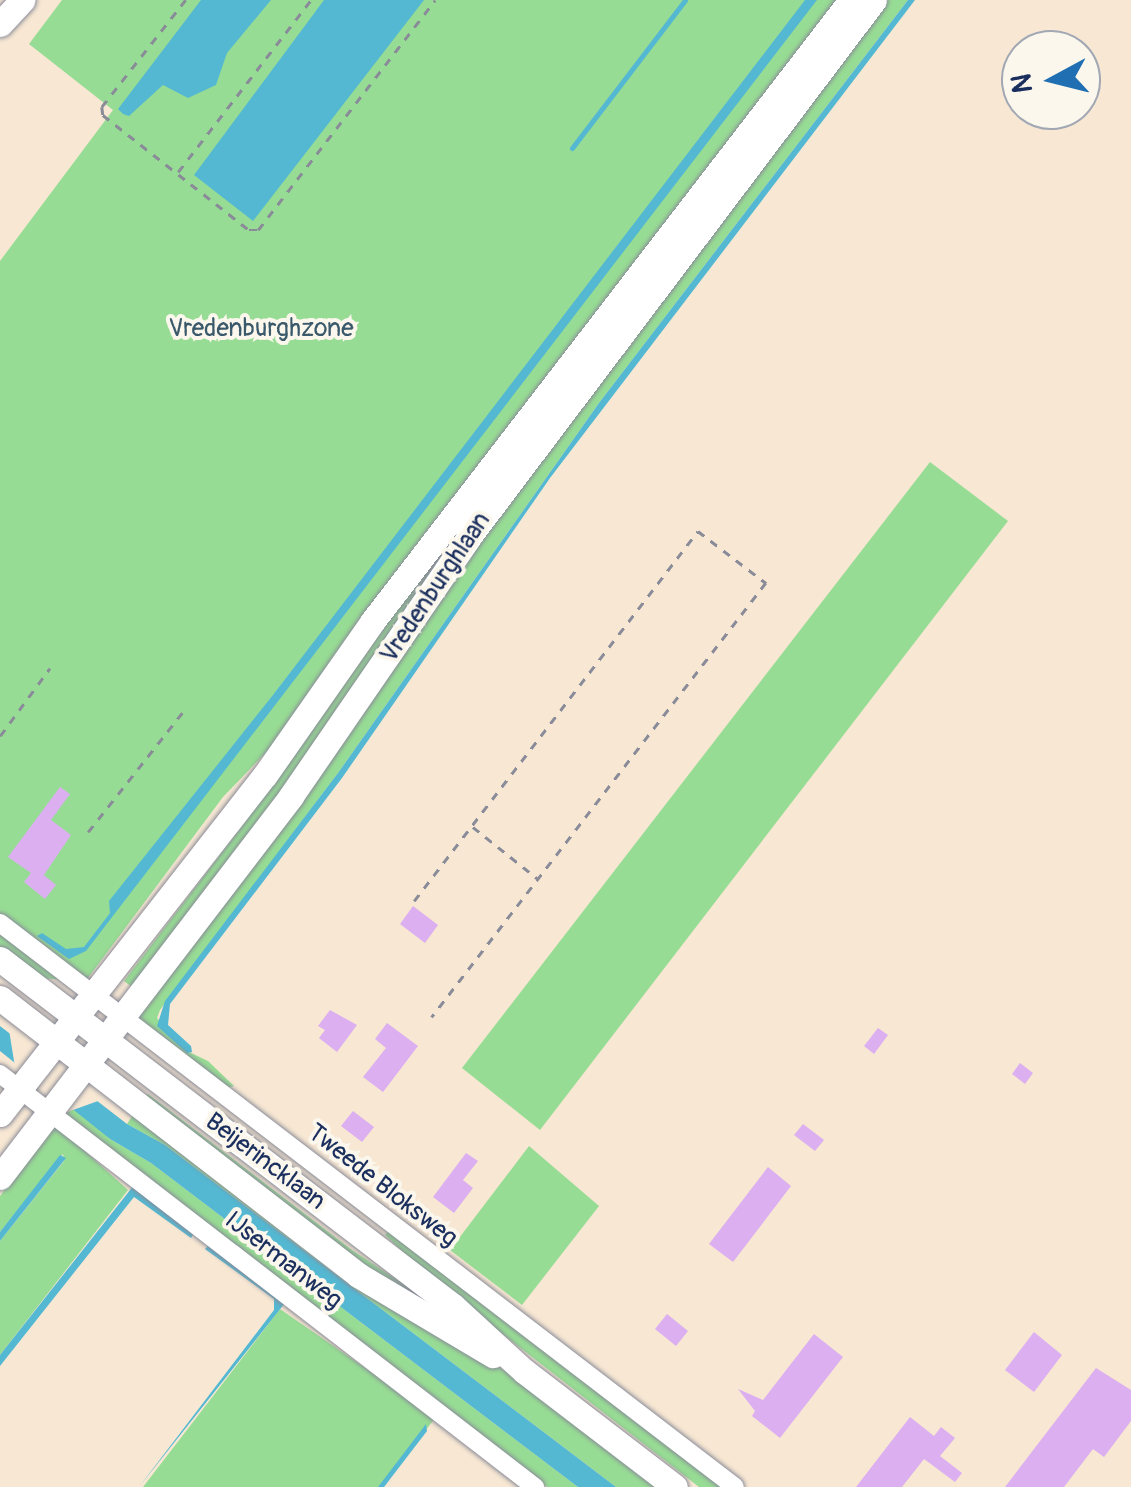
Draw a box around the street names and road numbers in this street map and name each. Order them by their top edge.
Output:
street label: Vredenburghlaan [375,507,497,669]
street label: Beijerincklaan [199,1107,331,1217]
street label: Tweede Bloksweg [301,1118,463,1254]
street label: IJsermanweg [218,1206,348,1316]

